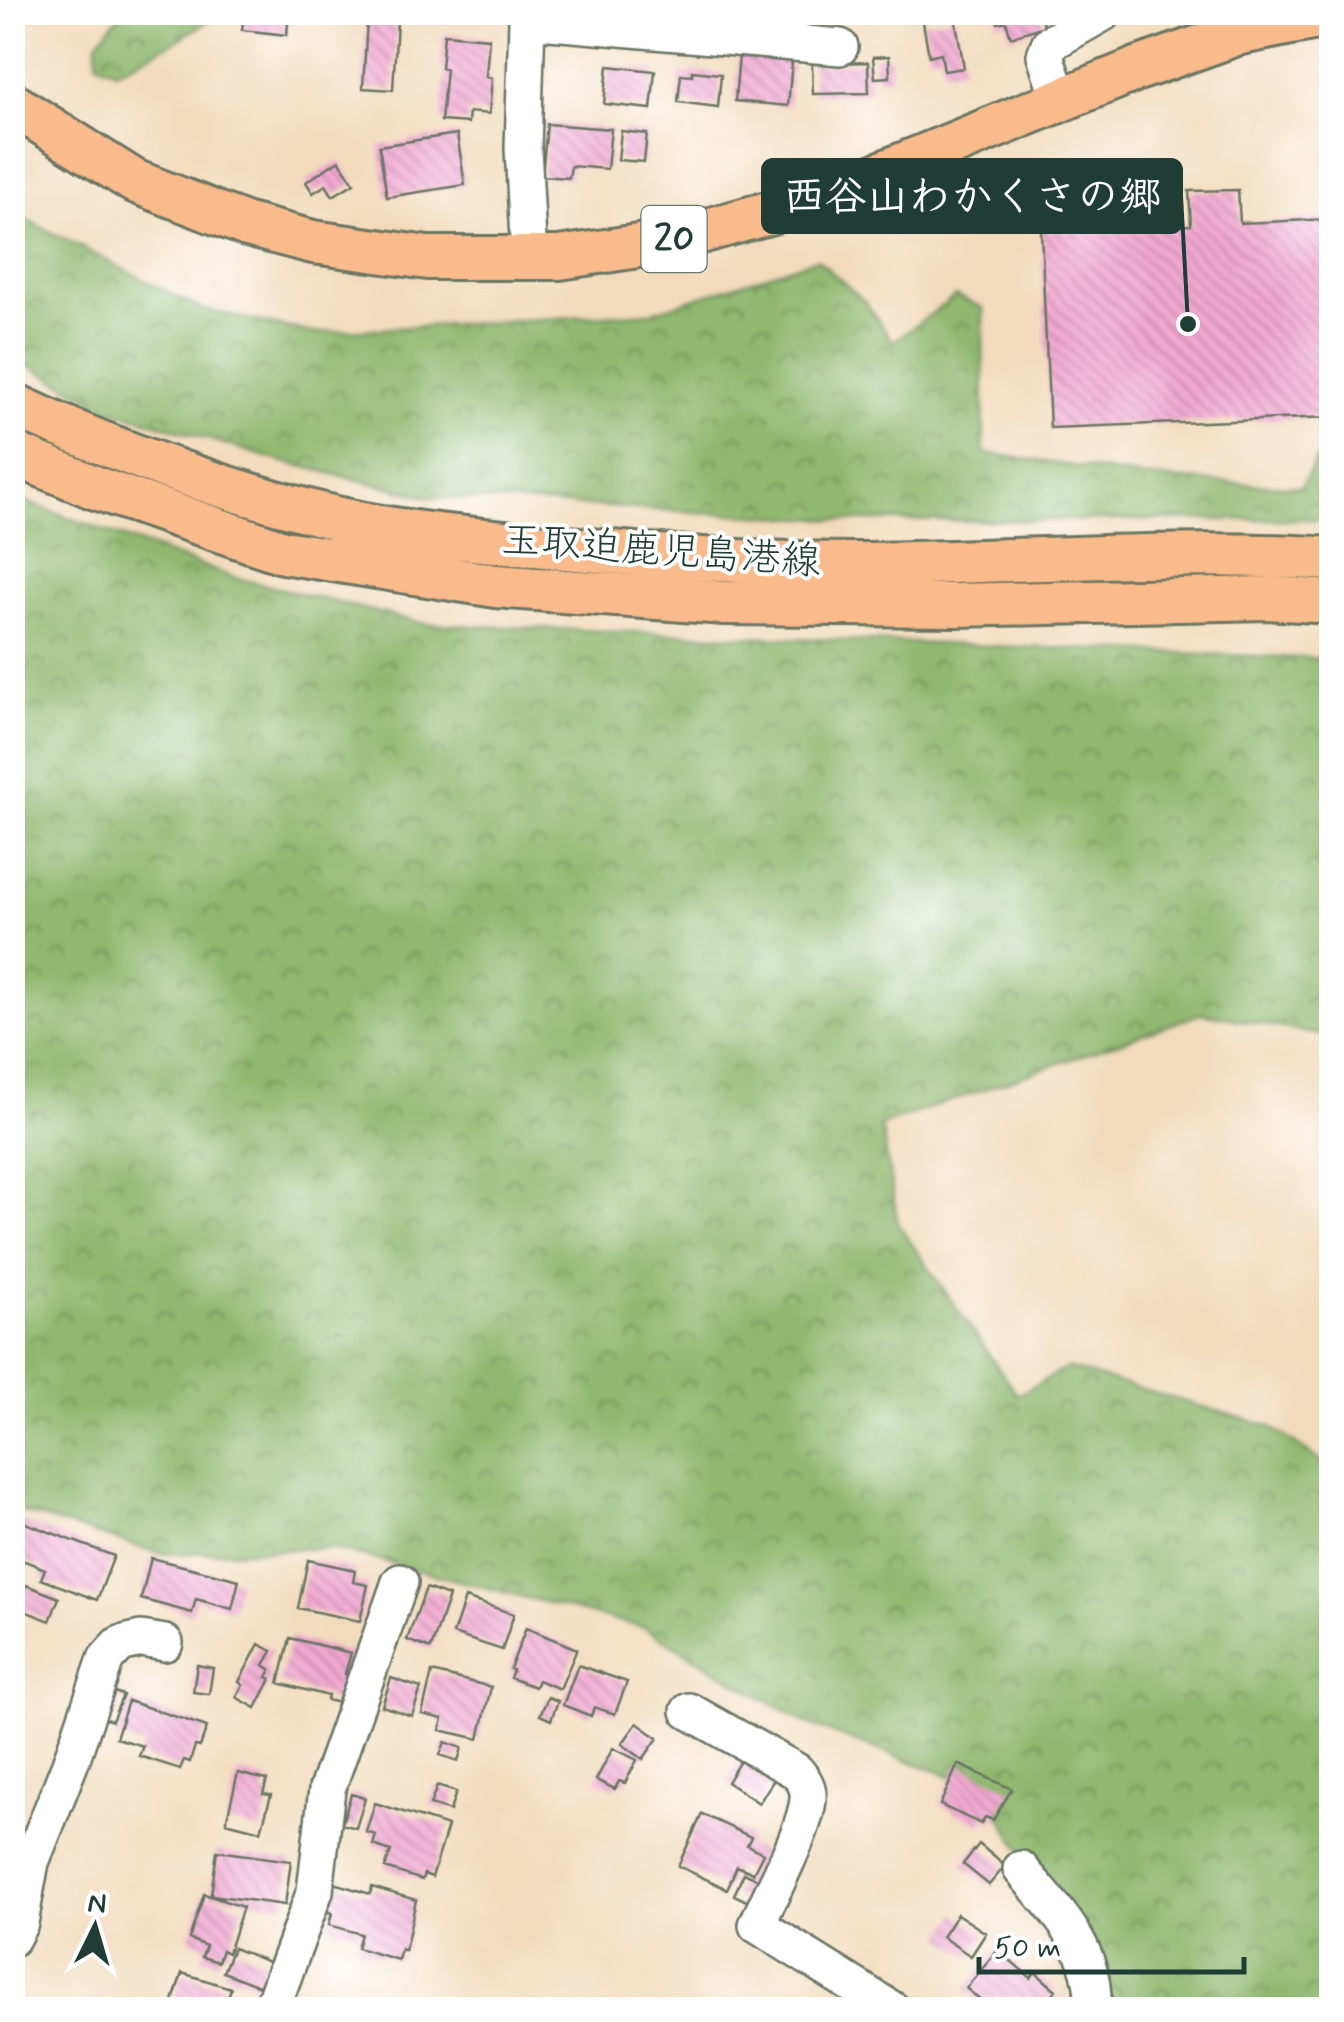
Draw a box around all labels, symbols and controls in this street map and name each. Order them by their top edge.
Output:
callout: 西谷山わかくさの郷 [763,160,1181,232]
text: 西谷山わかくさの郷 [783,171,1161,226]
road number: 20 [642,206,706,272]
street label: 玉取迫鹿児島港線 [500,515,822,589]
north arrow [45,1877,145,1977]
text: N [86,1885,108,1924]
scale bar [979,1912,1244,1974]
text: 50 m [994,1929,1061,1968]

